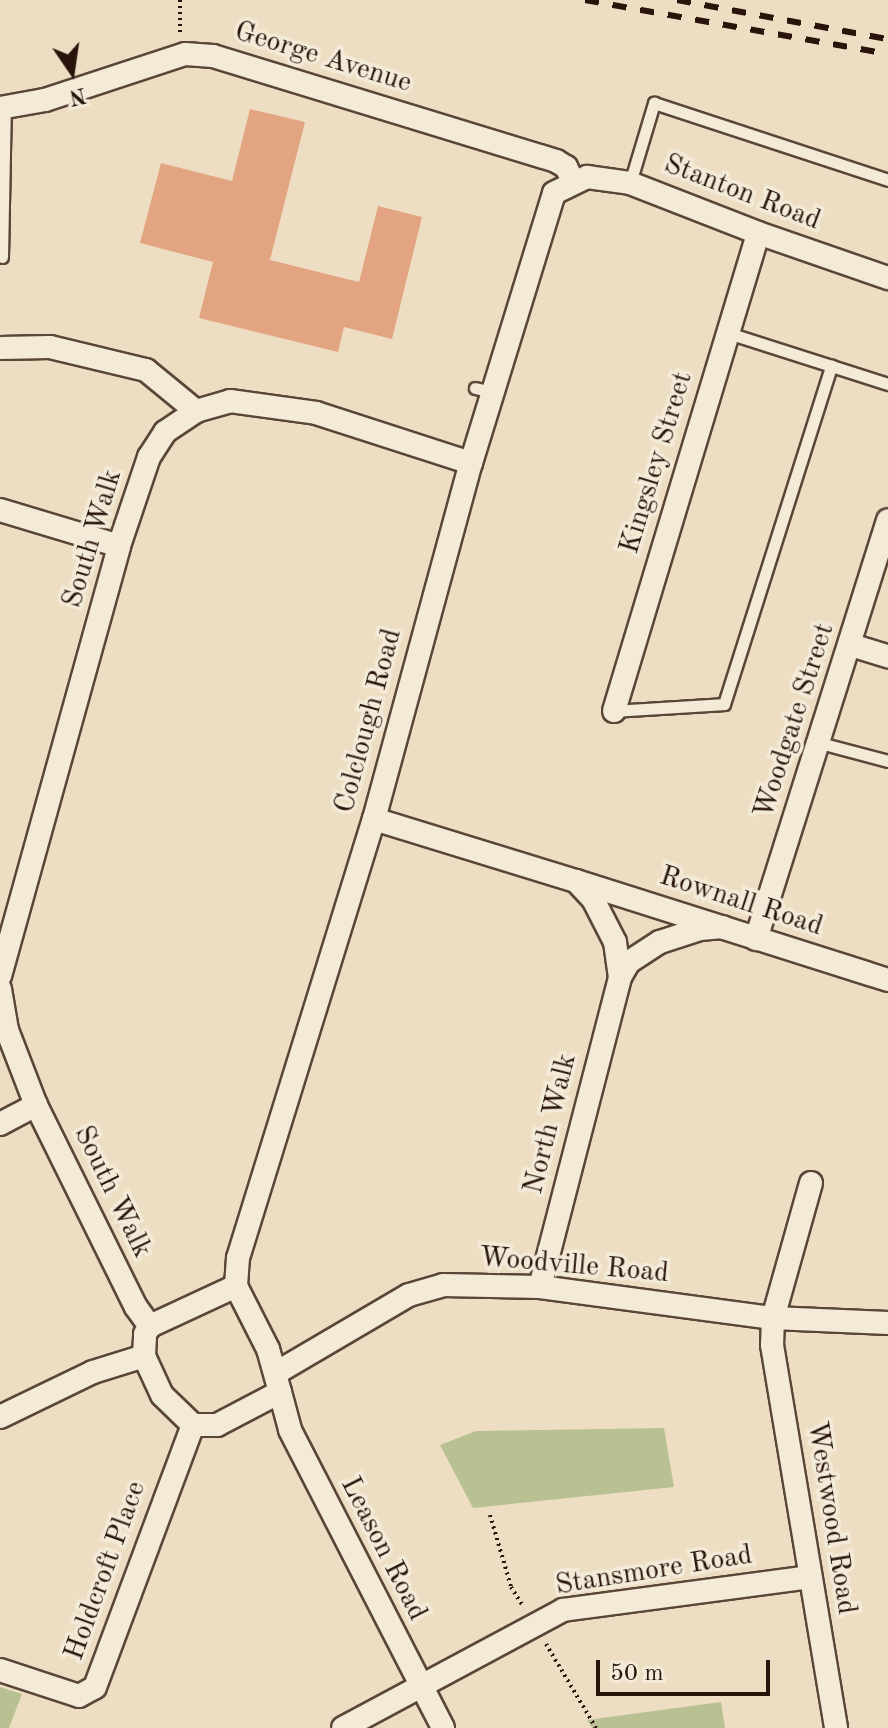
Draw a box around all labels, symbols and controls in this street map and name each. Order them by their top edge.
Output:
street label: George Avenue [231,15,415,101]
north arrow [32,32,112,112]
text: N [67,83,88,108]
street label: Stanton Road [659,148,825,238]
street label: Kingsley Street [613,368,701,558]
street label: South Walk [56,466,130,612]
street label: Woodgate Street [748,619,842,823]
street label: Colclough Road [328,625,410,817]
street label: Rownall Road [655,860,827,944]
street label: North Walk [517,1050,585,1198]
street label: South Walk [66,1121,158,1263]
street label: Woodville Road [478,1241,670,1291]
street label: Westwood Road [799,1419,863,1617]
street label: Leason Road [332,1471,434,1627]
street label: Holdcroft Place [58,1477,154,1665]
street label: Stansmore Road [553,1539,755,1603]
scale bar [600,1644,774,1694]
text: 50 m [610,1662,664,1686]

